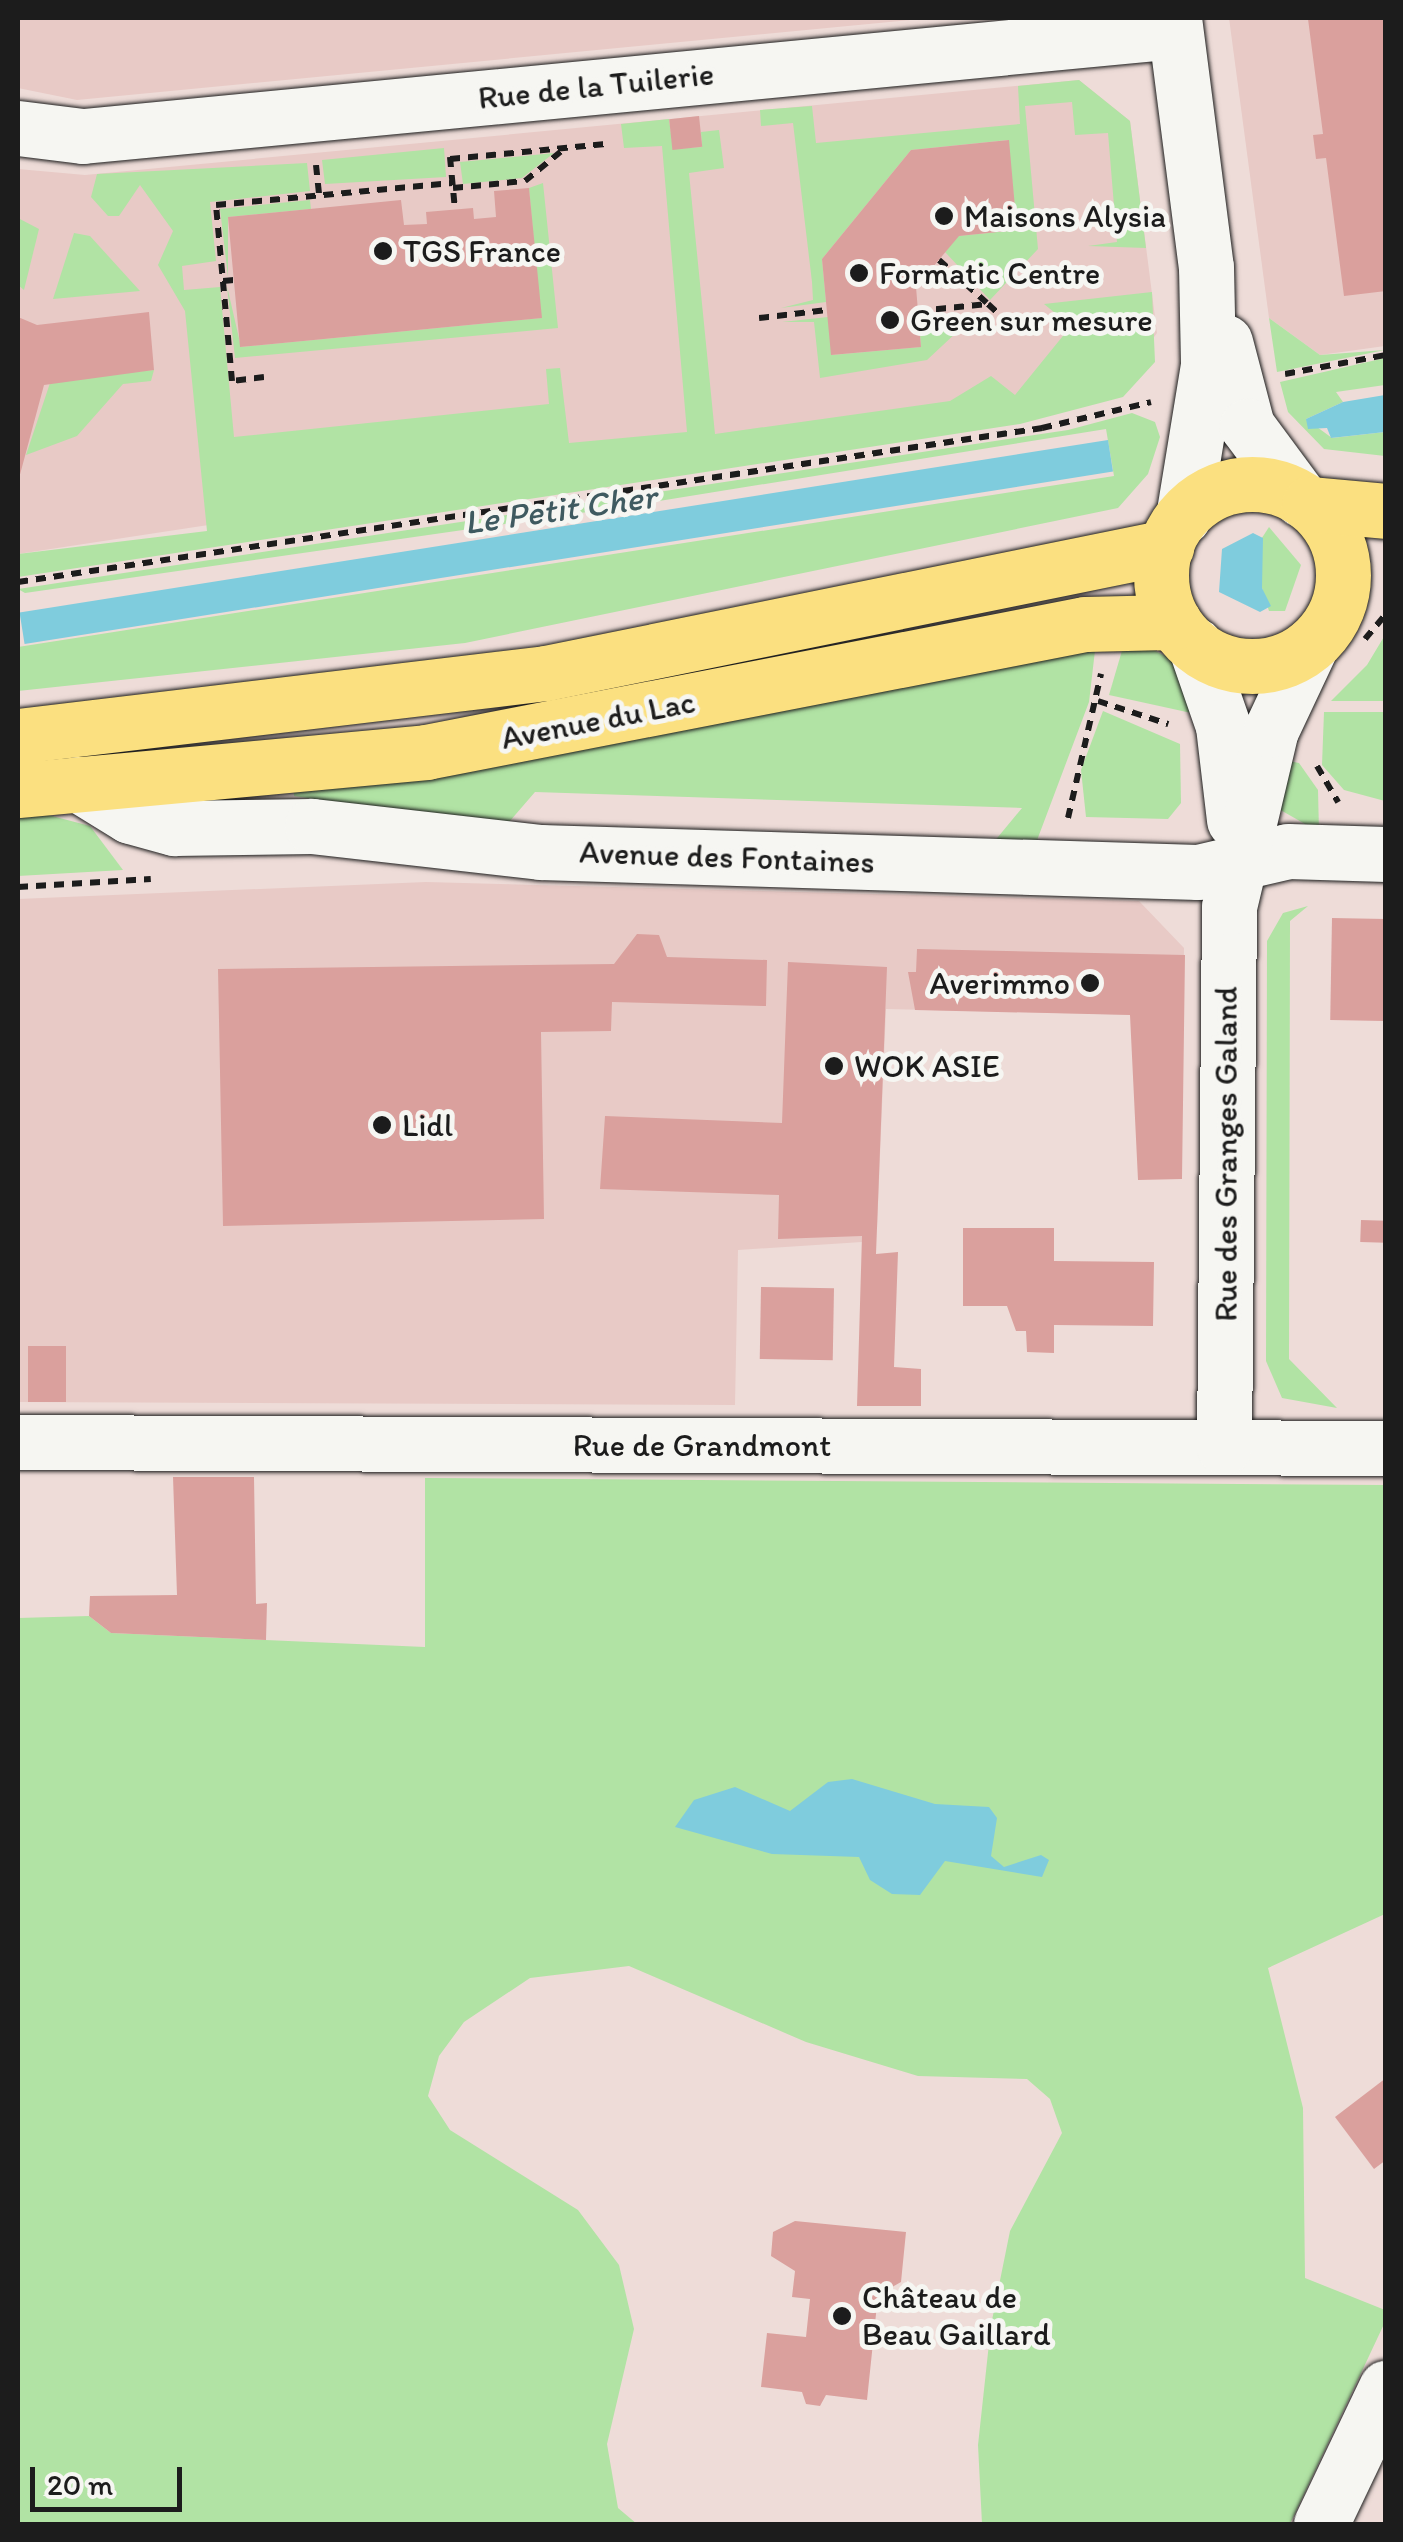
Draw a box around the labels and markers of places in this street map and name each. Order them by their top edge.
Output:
place label: Maisons Alysia [964,197,1166,235]
marker: Maisons Alysia [933,205,955,227]
place label: TGS France [403,232,561,270]
marker: TGS France [372,240,394,262]
place label: Formatic Centre [879,254,1101,292]
marker: Formatic Centre [848,262,870,284]
place label: Green sur mesure [910,301,1153,339]
marker: Green sur mesure [879,309,901,331]
place label: Averimmo [930,964,1070,1002]
marker: Averimmo [1079,972,1101,994]
place label: WOK ASIE [854,1047,996,1085]
marker: WOK ASIE [823,1055,845,1077]
place label: Lidl [402,1106,453,1144]
marker: Lidl [371,1114,393,1136]
place label: Château de Beau Gaillard [862,2279,1051,2354]
marker: Château de Beau Gaillard [831,2305,853,2327]

